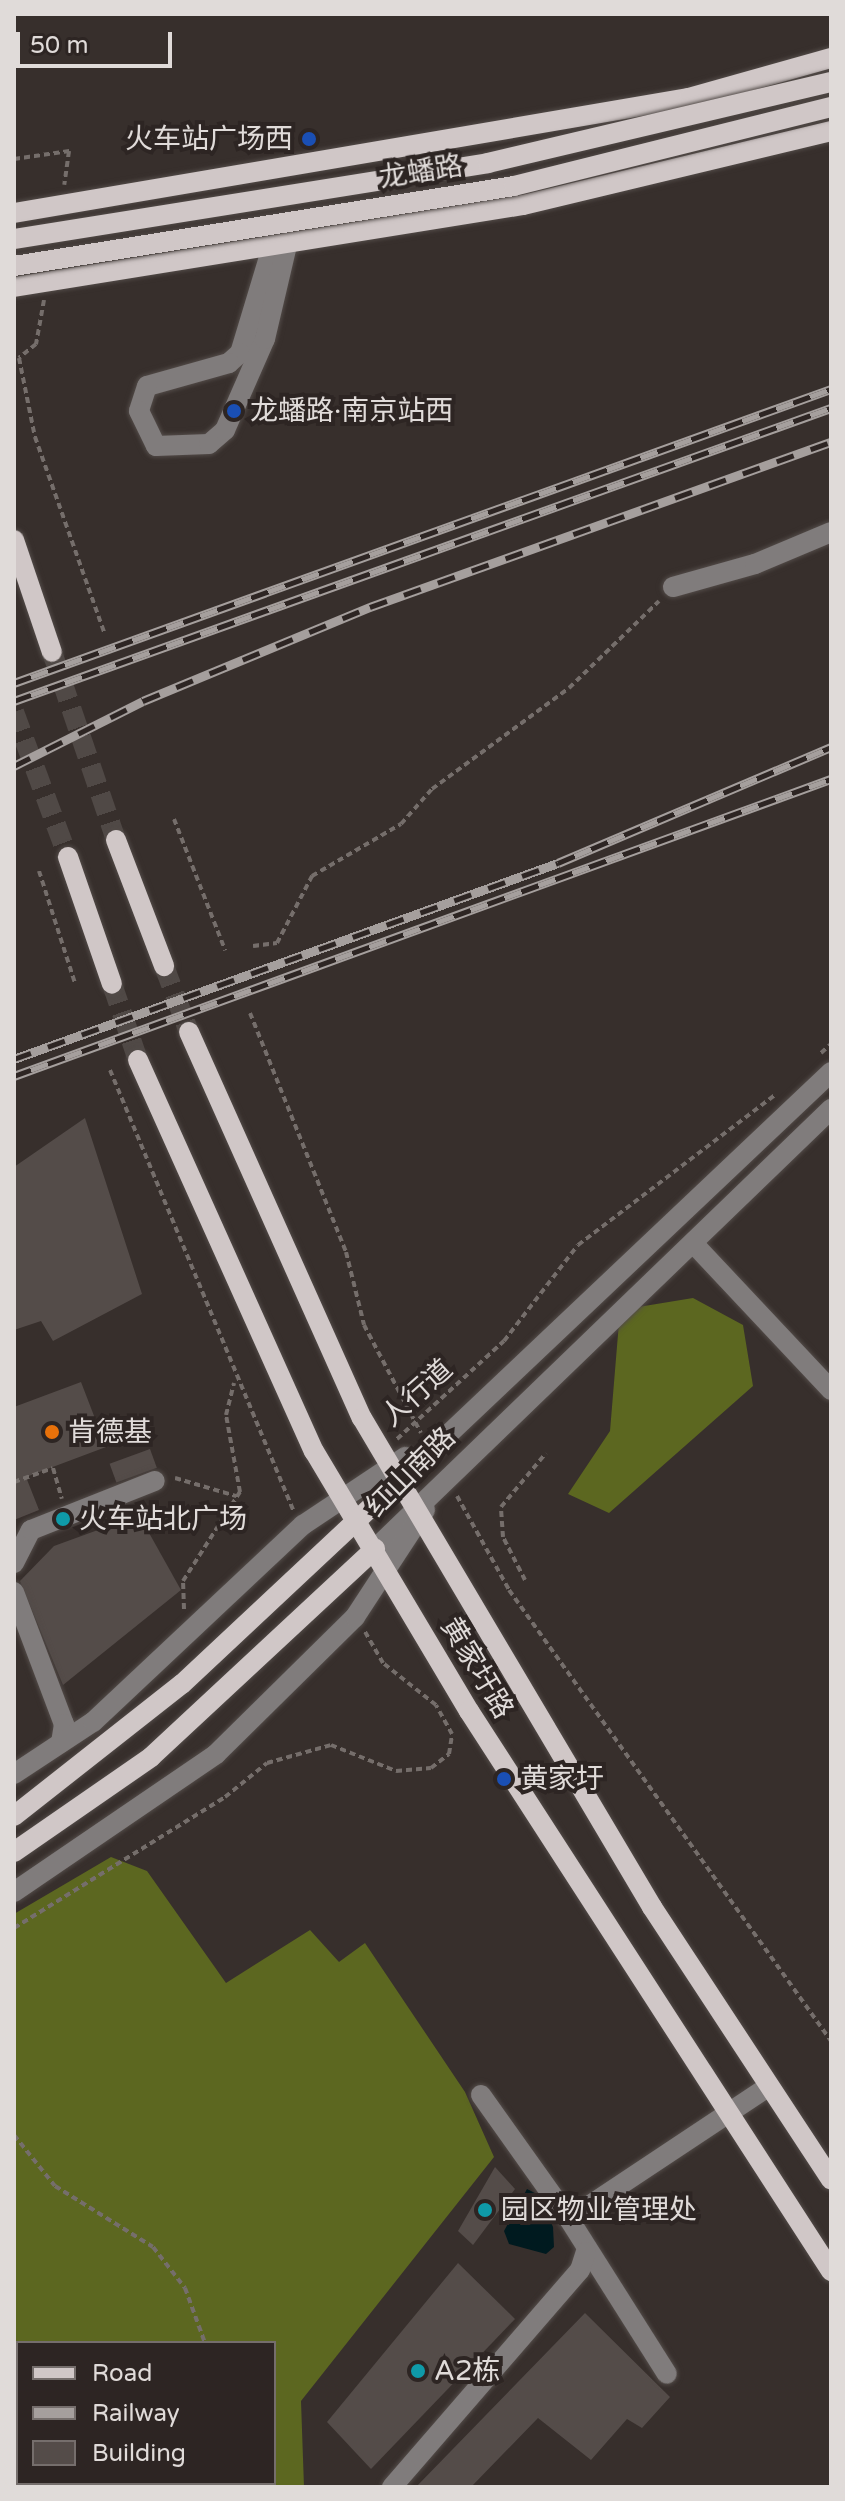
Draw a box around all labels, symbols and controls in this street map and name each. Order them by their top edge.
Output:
scale bar [20,16,176,66]
text: 50 m [30,31,88,60]
place label: 火车站广场西 [125,122,293,156]
marker: 火车站广场西 [300,130,318,148]
street label: 龙蟠路 [377,149,465,195]
place label: 龙蟠路·南京站西 [250,394,453,428]
marker: 龙蟠路·南京站西 [225,402,243,420]
street label: 人行道 [375,1352,459,1434]
place label: 肯德基 [68,1415,152,1449]
street label: 红山南路 [360,1421,462,1523]
marker: 肯德基 [43,1423,61,1441]
place label: 火车站北广场 [79,1502,247,1536]
marker: 火车站北广场 [54,1510,72,1528]
street label: 黄家圩路 [434,1611,520,1725]
place label: 黄家圩 [520,1762,604,1796]
marker: 黄家圩 [495,1770,513,1788]
place label: 园区物业管理处 [501,2193,697,2227]
marker: 园区物业管理处 [476,2201,494,2219]
legend [16,2341,276,2485]
place label: A2栋 [434,2354,500,2388]
text: Road [92,2359,152,2388]
marker: A2栋 [409,2362,427,2380]
text: Railway [92,2399,180,2428]
text: Building [92,2439,186,2468]

